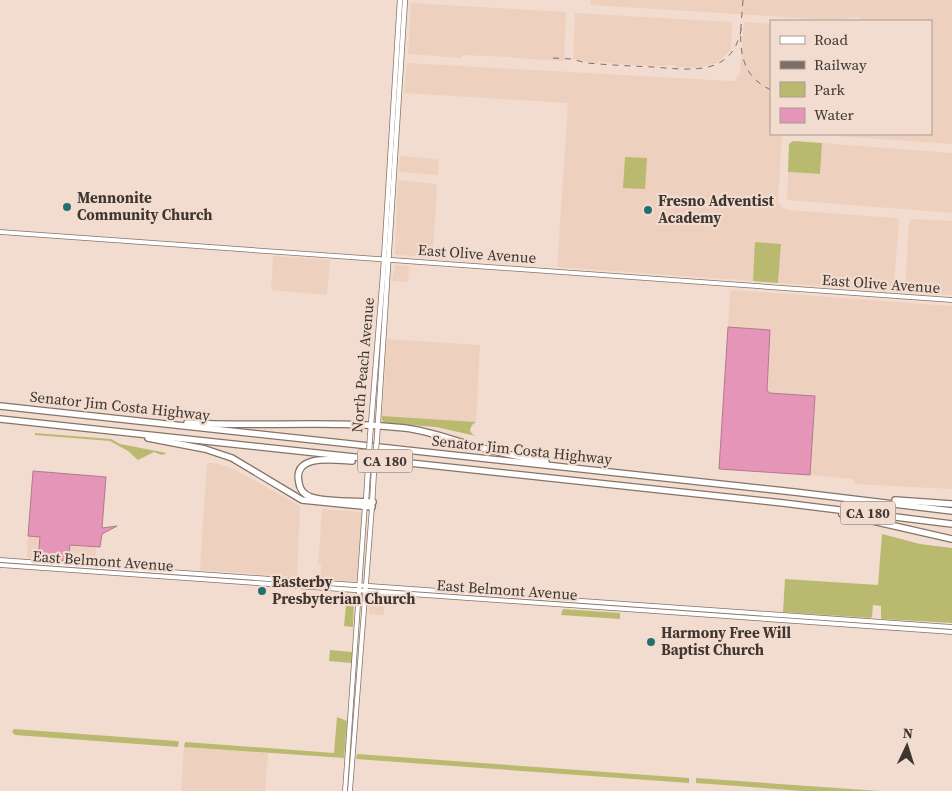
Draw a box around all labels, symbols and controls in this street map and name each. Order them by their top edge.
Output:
legend [770,20,932,135]
text: Road [814,29,848,50]
text: Railway [814,54,867,75]
text: Park [814,79,846,100]
text: Water [814,104,855,125]
place label: Mennonite Community Church [77,187,213,225]
place label: Fresno Adventist Academy [658,190,774,228]
marker: Mennonite Community Church [61,201,73,213]
marker: Fresno Adventist Academy [642,204,654,216]
street label: East Olive Avenue [417,239,537,268]
street label: East Olive Avenue [821,269,941,298]
street label: North Peach Avenue [346,296,379,433]
street label: Senator Jim Costa Highway [29,386,211,425]
street label: Senator Jim Costa Highway [431,430,613,469]
road number: CA 180 [358,450,412,472]
road number: CA 180 [840,502,896,524]
street label: East Belmont Avenue [32,545,175,576]
place label: Easterby Presbyterian Church [272,571,415,609]
street label: East Belmont Avenue [436,574,579,605]
marker: Easterby Presbyterian Church [256,585,268,597]
place label: Harmony Free Will Baptist Church [661,622,791,660]
marker: Harmony Free Will Baptist Church [645,636,657,648]
north arrow [882,721,932,771]
text: N [902,723,914,743]

